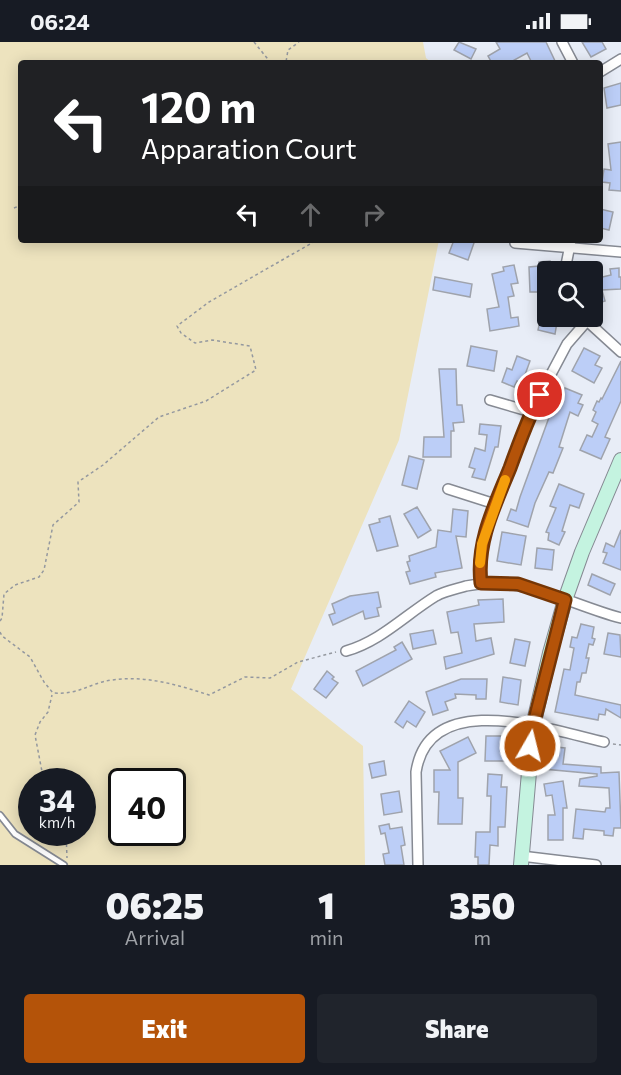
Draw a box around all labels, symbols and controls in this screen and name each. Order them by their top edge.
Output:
text: 06:24 [30,8,90,35]
text: 120 m [141,80,256,132]
icon: left [42,84,120,162]
text: Apparation Court [141,132,357,165]
icon: left [231,198,264,231]
icon: ahead [294,198,327,231]
icon: right [357,198,390,231]
map controls [537,261,603,327]
button: search [537,261,603,327]
pin [514,369,565,420]
icon: arrive [523,378,556,411]
position arrow [498,714,562,778]
speed limit sign: 40 [108,768,186,846]
text: 34 [39,781,75,818]
text: km/h [39,813,75,831]
text: 06:25 [105,882,204,926]
text: 1 [318,882,335,926]
text: 350 [449,882,516,926]
text: Arrival [124,925,185,949]
text: min [309,925,344,949]
text: m [474,925,491,949]
button: Exit [24,994,305,1063]
button: Share [317,994,597,1063]

